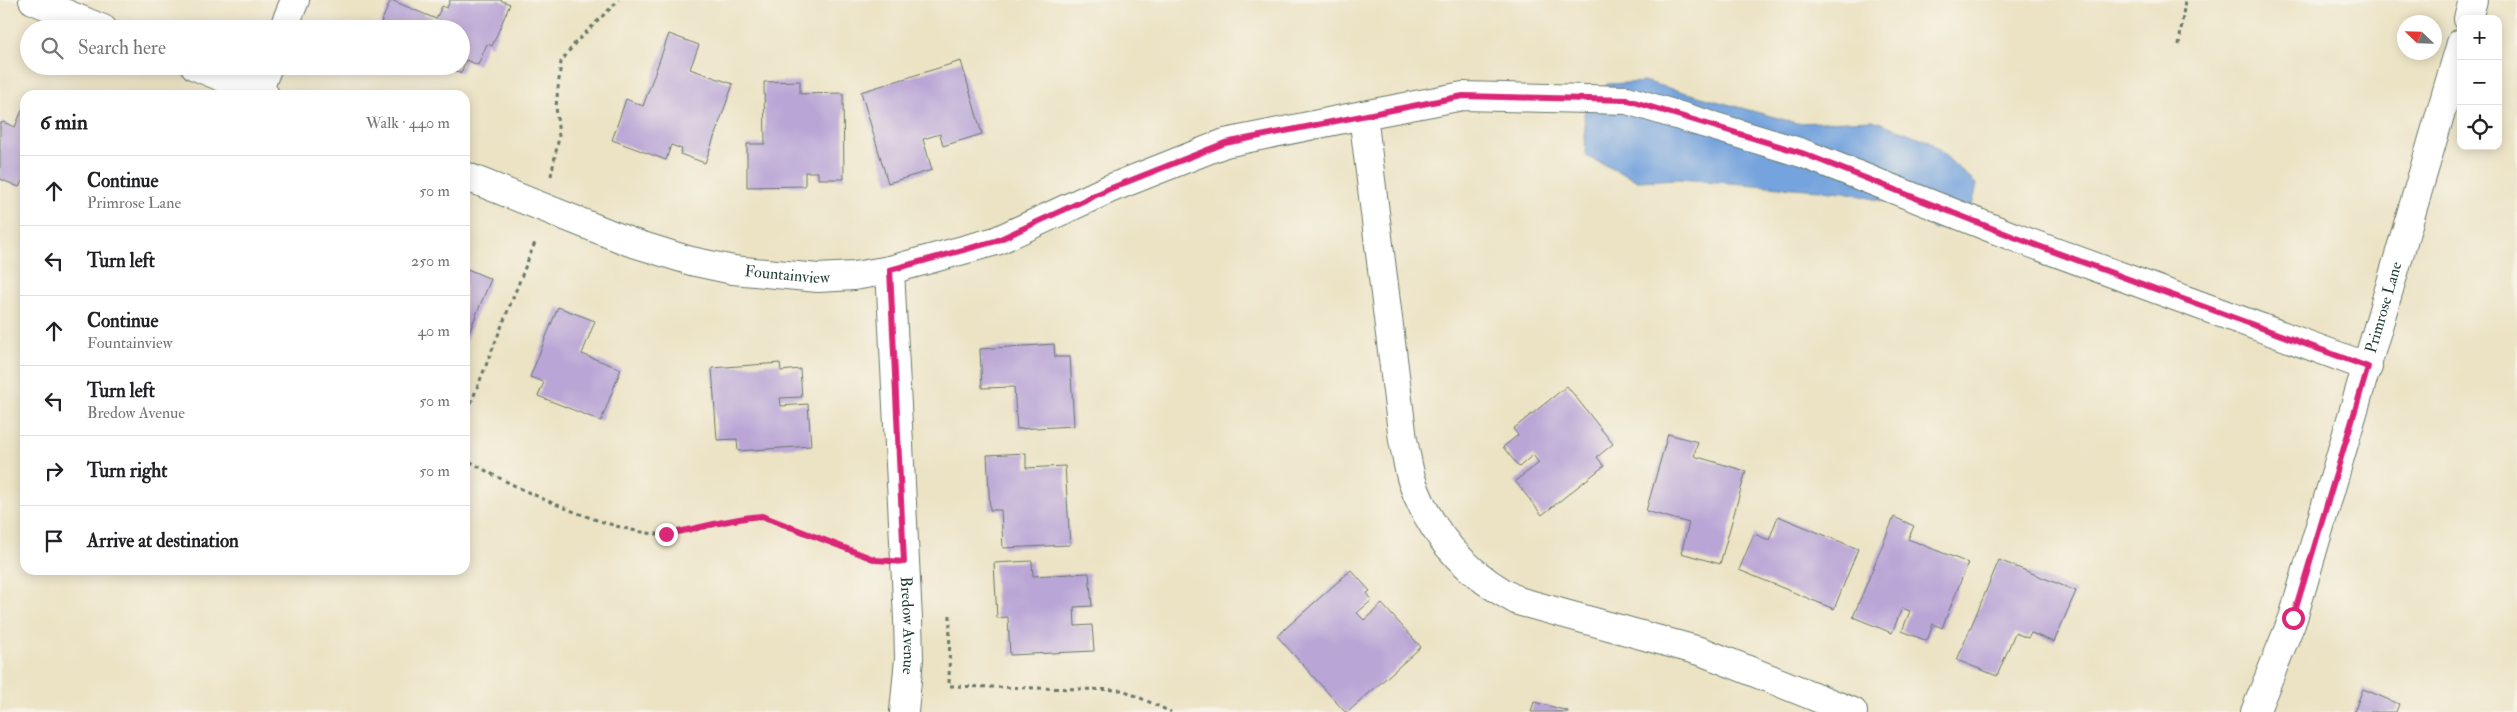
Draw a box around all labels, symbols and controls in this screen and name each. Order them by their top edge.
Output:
north arrow [2397,15,2442,60]
map controls [2457,15,2502,150]
button: + [2457,15,2502,60]
search box [20,20,470,75]
icon: search [38,34,66,62]
text: Search here [78,36,166,60]
button: − [2457,60,2502,105]
button: locate [2457,105,2502,150]
text: 6 min [40,109,88,136]
text: Walk · 440 m [366,113,450,133]
text: Continue [87,169,158,193]
icon: ahead [40,177,68,205]
text: 50 m [419,181,450,201]
text: Primrose Lane [87,193,181,213]
icon: left [40,247,68,275]
text: Turn left [87,249,155,273]
text: 250 m [411,251,450,271]
street label: Primrose Lane [2361,259,2407,355]
street label: Fountainview [744,261,832,288]
text: Continue [87,309,158,333]
icon: ahead [40,317,68,345]
text: 40 m [417,321,450,341]
text: Fountainview [87,333,173,353]
text: Turn left [87,379,155,403]
icon: left [40,387,68,415]
text: 50 m [419,391,450,411]
text: Bredow Avenue [87,403,185,423]
icon: right [40,457,68,485]
text: Turn right [87,459,167,483]
text: 50 m [419,461,450,481]
route end [655,523,678,546]
icon: arrive [40,527,68,555]
text: Arrive at destination [87,529,239,553]
street label: Bredow Avenue [896,576,919,676]
route start [2282,607,2305,630]

